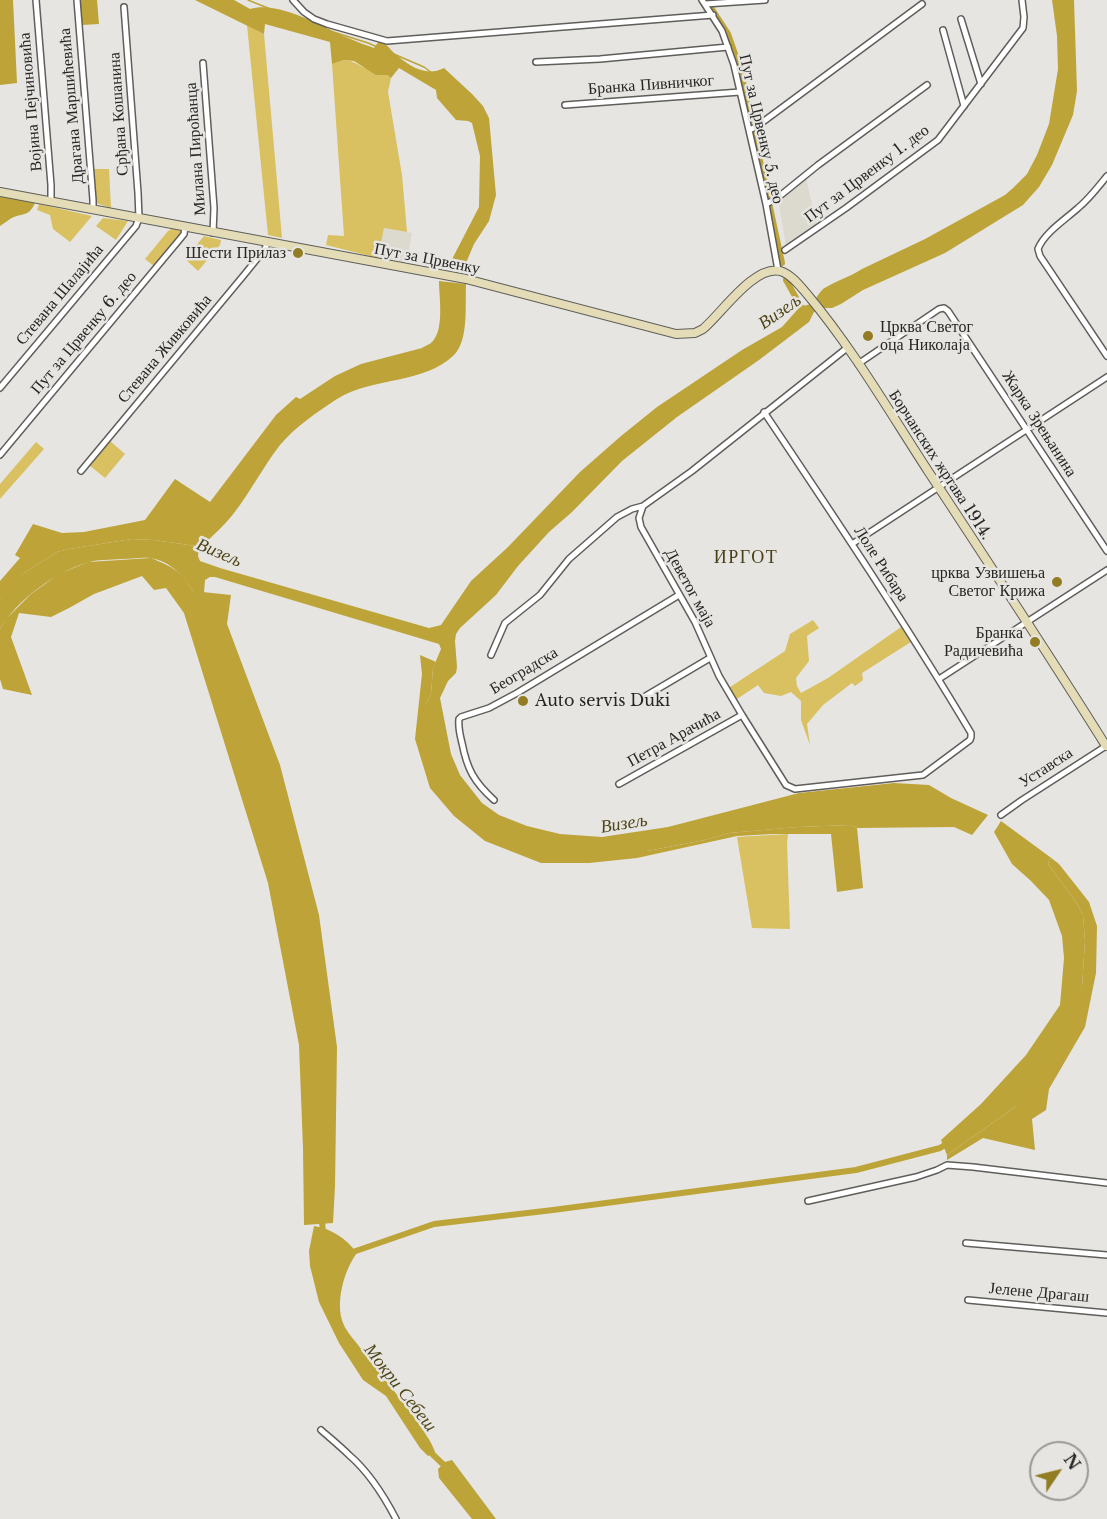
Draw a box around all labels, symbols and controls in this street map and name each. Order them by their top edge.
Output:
street label: Драгана Маршићевића [56,27,88,185]
street label: Војина Пејчиновића [15,32,47,172]
street label: Срђана Кошанина [105,52,133,176]
street label: Пут за Црвенку 5. део [734,52,788,206]
street label: Бранка Пивничког [587,71,715,99]
street label: Милана Пироћанца [182,82,210,216]
street label: Пут за Црвенку 1. део [801,121,933,227]
street label: Пут за Црвенку [372,239,482,279]
street label: Стевана Шалајића [12,241,108,349]
place label: Шести Прилаз [186,243,286,263]
marker: Шести Прилаз [291,246,305,260]
street label: Пут за Црвенку 6. део [27,268,141,398]
water label: Визељ [754,290,806,334]
street label: Стевана Живковића [114,291,216,407]
place label: Црква Светог оца Николаја [880,317,973,355]
marker: Црква Светог оца Николаја [861,329,875,343]
street label: Жарка Зрењанина [997,367,1081,481]
street label: Борчанских жртава 1914. [884,386,996,544]
street label: Лоле Рибара [850,523,912,605]
water label: Визељ [193,534,245,572]
street label: Деветог маја [660,545,720,631]
district label: ИРГОТ [714,547,778,569]
place label: црква Узвишења Светог Крижа [931,563,1045,601]
marker: црква Узвишења Светог Крижа [1050,575,1064,589]
place label: Бранка Радичевића [944,623,1023,661]
marker: Бранка Радичевића [1028,635,1042,649]
street label: Београдска [487,643,561,699]
place label: Auto servis Duki [535,691,670,711]
marker: Auto servis Duki [516,694,530,708]
street label: Петра Арачића [624,705,724,771]
street label: Уставска [1016,744,1076,792]
water label: Визељ [599,810,649,838]
street label: Јелене Драгаш [988,1279,1090,1307]
water label: Мокри Себеш [359,1340,441,1436]
north arrow [1029,1441,1089,1501]
text: N [1060,1450,1085,1474]

